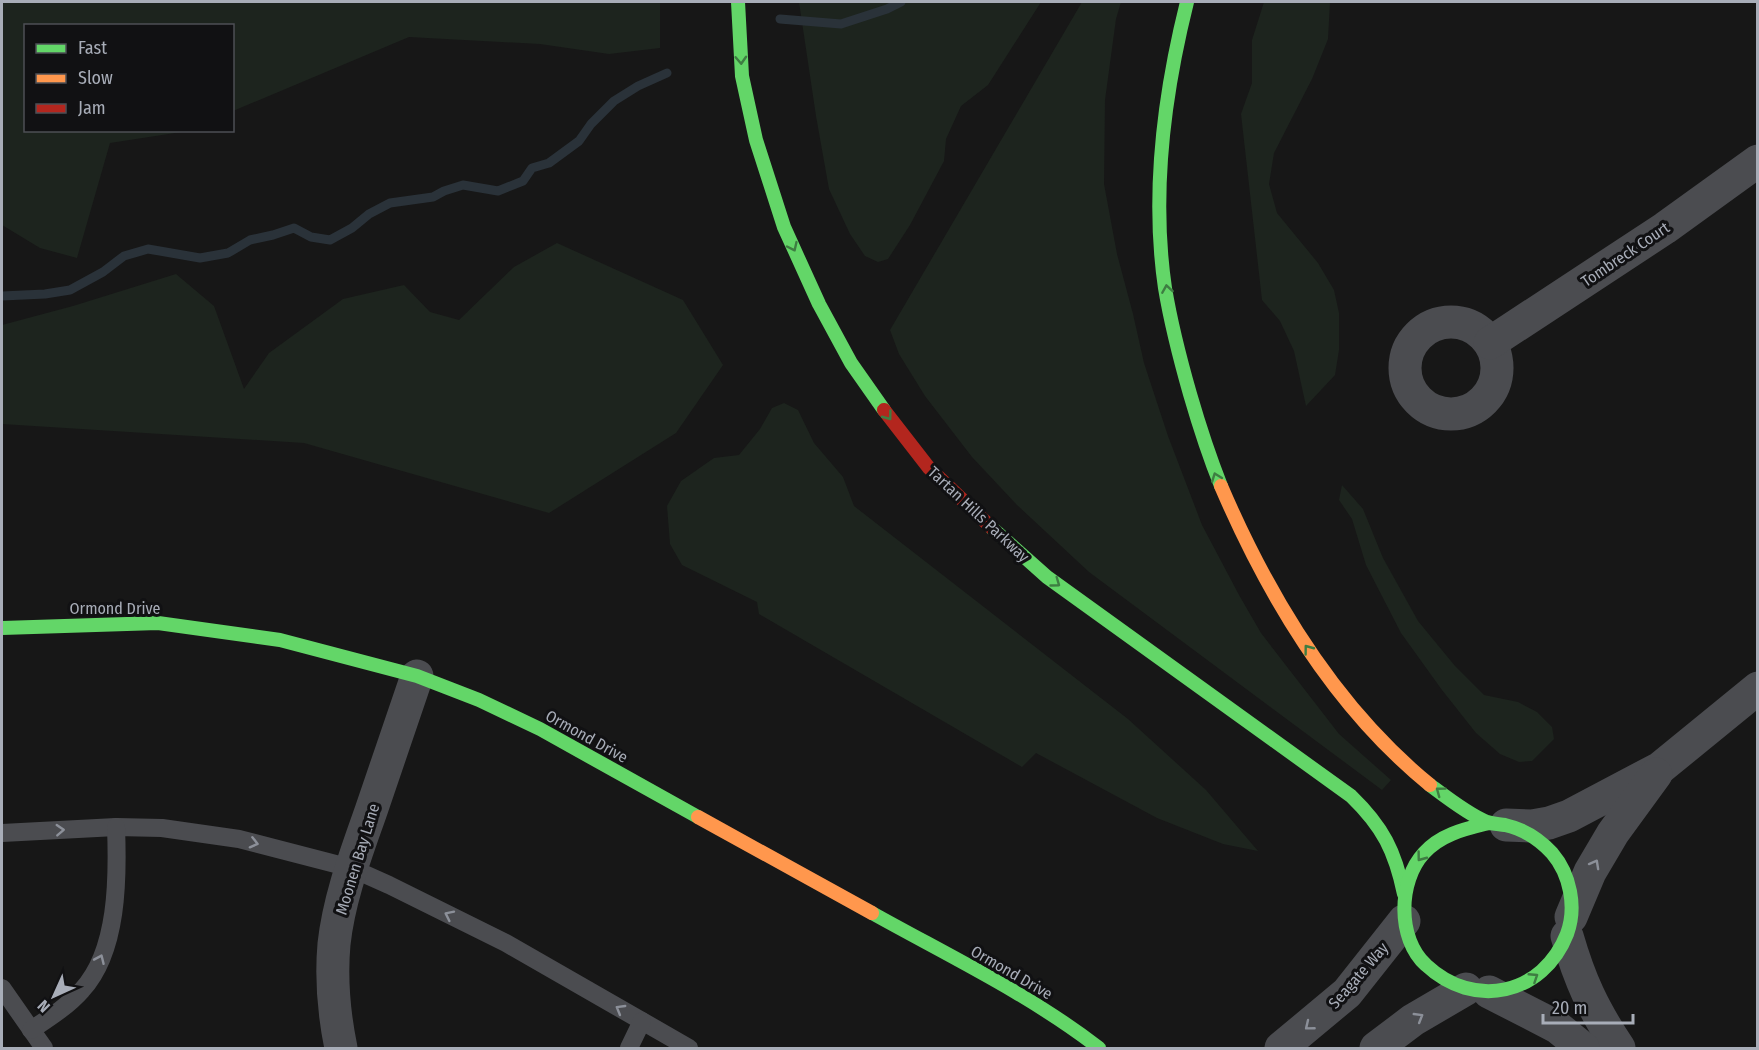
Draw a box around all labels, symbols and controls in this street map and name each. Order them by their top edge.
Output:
legend [24,24,234,132]
text: Fast [78,37,107,59]
one-way arrow [735,55,748,64]
text: Slow [78,67,113,89]
text: Jam [78,97,106,119]
street label: Tombreck Court [1578,218,1674,291]
one-way arrow [785,241,797,252]
one-way arrow [1161,285,1173,294]
one-way arrow [881,410,892,421]
street label: Tartan Hills Parkway [924,463,1034,567]
one-way arrow [1211,473,1224,483]
one-way arrow [1049,576,1060,587]
street label: Ormond Drive [70,599,161,618]
one-way arrow [1304,644,1315,655]
street label: Ormond Drive [542,706,631,767]
one-way arrow [1435,787,1446,798]
street label: Moonen Bay Lane [332,801,383,917]
one-way arrow [55,824,64,837]
one-way arrow [248,836,258,849]
one-way arrow [1417,850,1428,861]
one-way arrow [1588,860,1599,870]
one-way arrow [445,910,456,922]
street label: Seagate Way [1325,938,1393,1012]
street label: Ormond Drive [968,941,1056,1003]
one-way arrow [93,955,105,966]
north arrow [24,966,84,1026]
one-way arrow [1527,973,1538,984]
scale bar [1543,987,1633,1025]
text: N [34,996,54,1016]
text: 20 m [1552,997,1587,1019]
one-way arrow [616,1004,626,1016]
one-way arrow [1413,1012,1423,1024]
one-way arrow [1305,1019,1316,1030]

